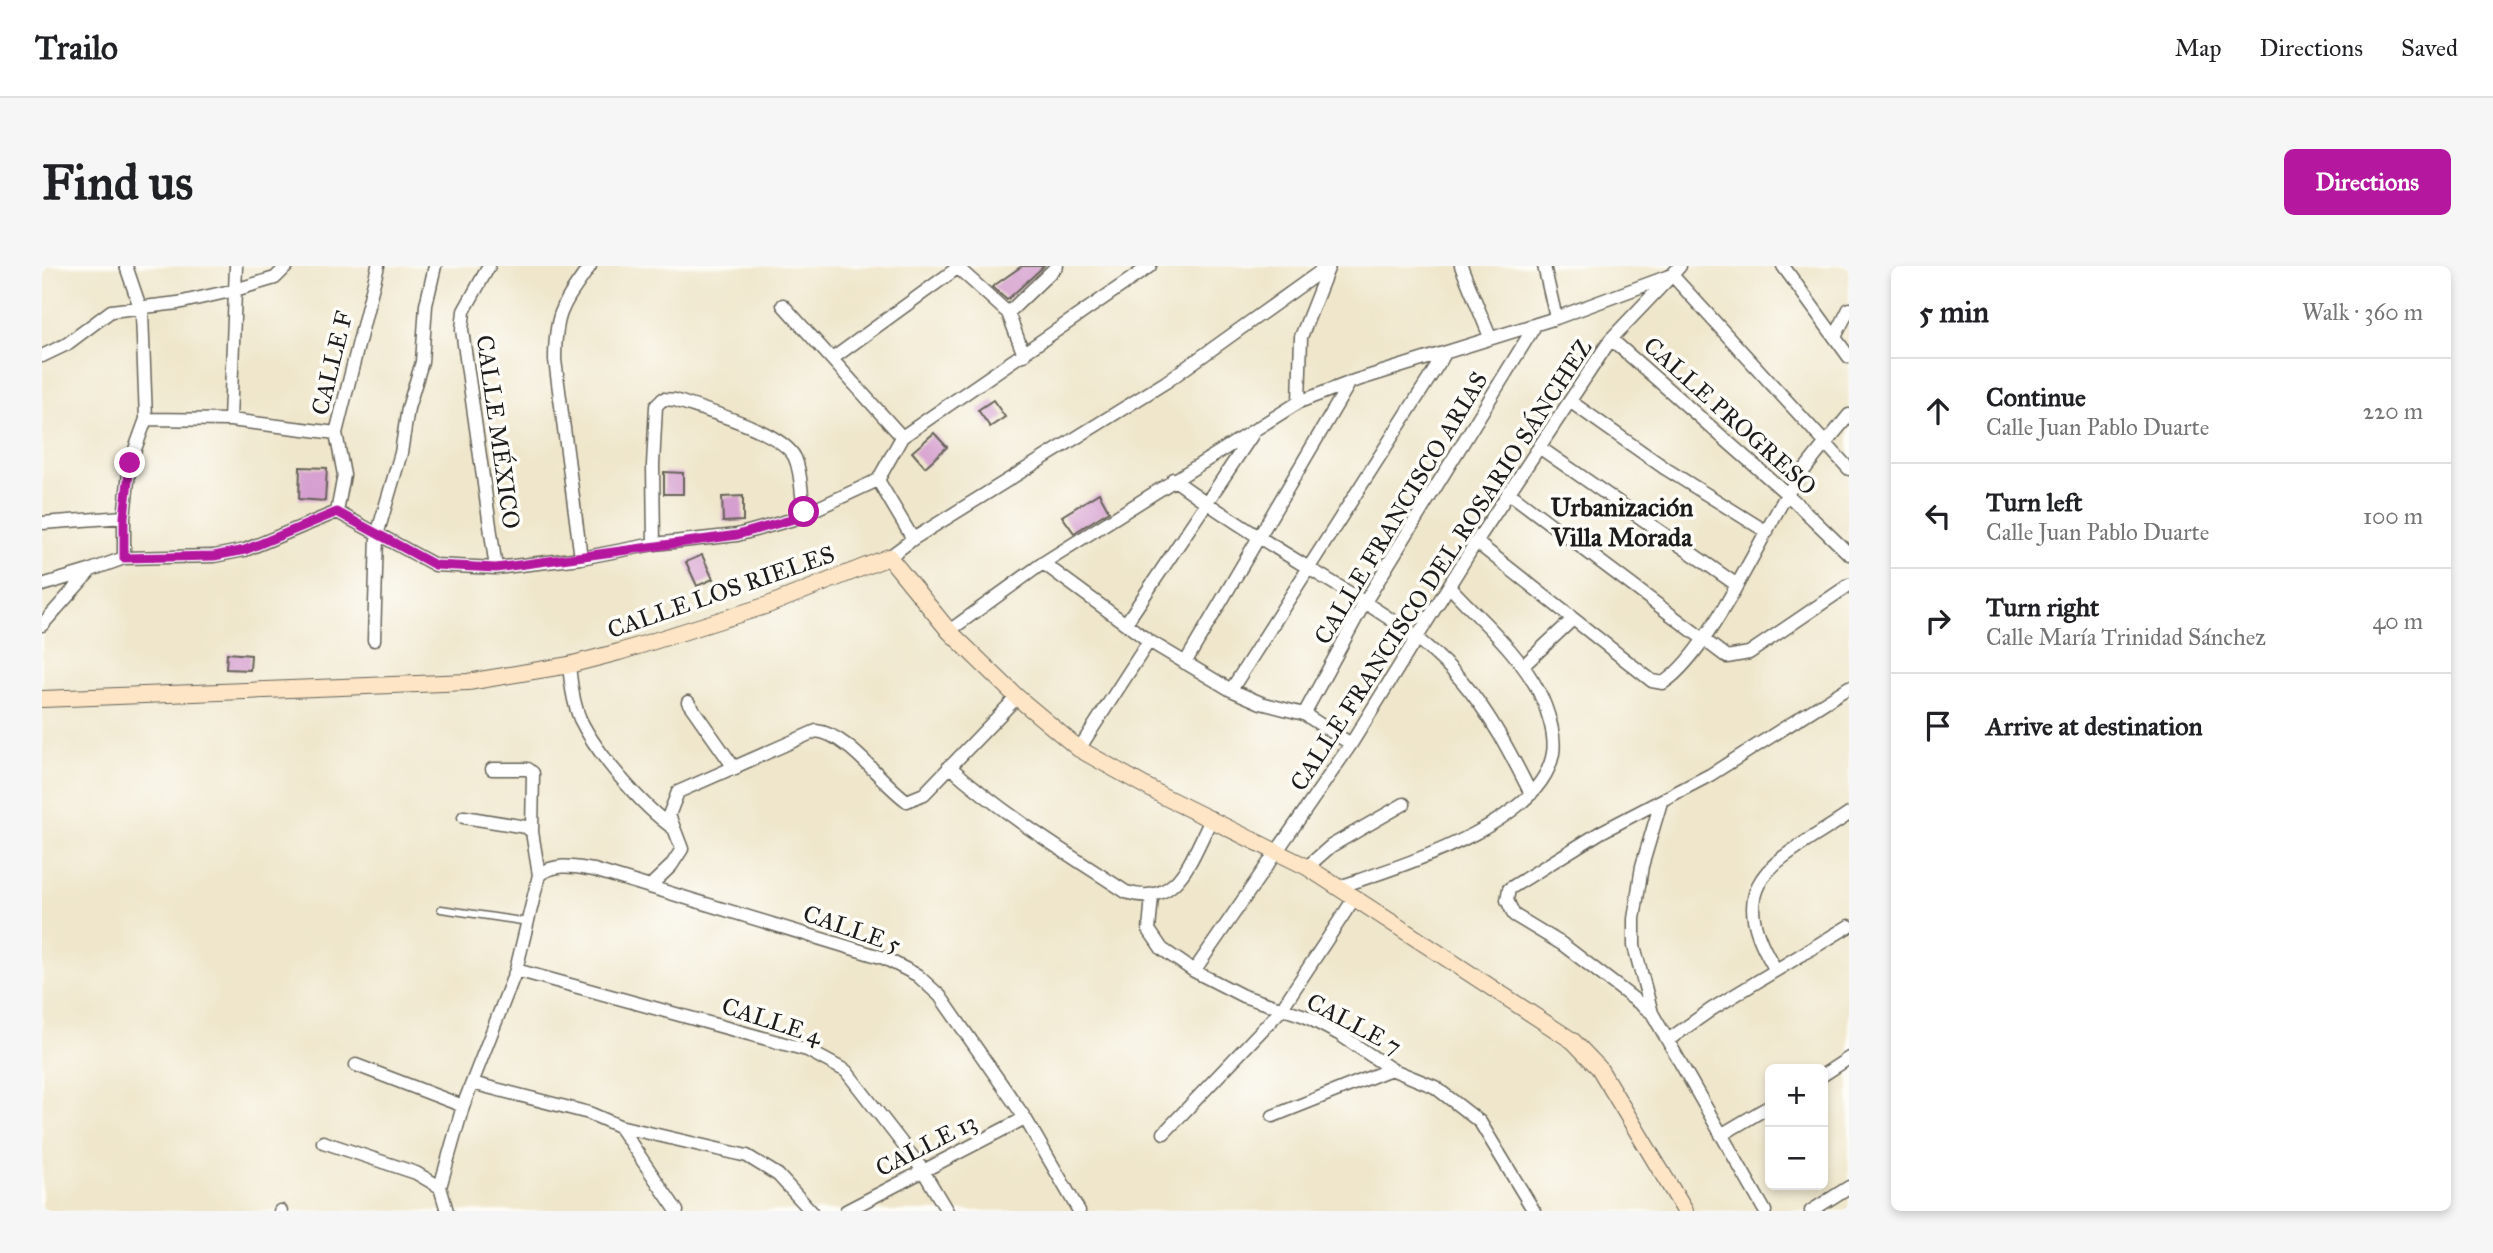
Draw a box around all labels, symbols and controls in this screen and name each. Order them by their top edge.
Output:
text: Trailo [35,28,118,68]
text: Map [2175,33,2222,63]
text: Directions [2260,33,2363,63]
text: Saved [2401,33,2458,63]
button: Directions [2284,149,2451,215]
text: Find us [42,153,193,212]
text: 5 min [1919,294,1989,330]
text: Walk · 360 m [2302,298,2423,326]
street label: CALLE F [305,308,359,418]
street label: CALLE PROGRESO [1637,330,1823,502]
street label: CALLE MÉXICO [470,333,526,531]
street label: CALLE FRANCISCO DEL ROSARIO SÁNCHEZ [1283,333,1599,796]
street label: CALLE FRANCISCO ARIAS [1308,366,1494,650]
text: Continue [1986,381,2086,413]
icon: ahead [1919,392,1957,430]
text: 220 m [2363,397,2423,425]
text: Calle Juan Pablo Duarte [1986,413,2209,441]
route end [114,447,145,478]
text: Turn left [1986,486,2082,518]
district label: Urbanización Villa Morada [1551,491,1693,553]
route start [788,496,819,527]
icon: left [1919,497,1957,535]
text: 100 m [2363,502,2423,530]
text: Calle Juan Pablo Duarte [1986,518,2209,546]
street label: CALLE LOS RIELES [603,539,839,645]
text: Turn right [1986,591,2099,623]
icon: right [1919,602,1957,640]
text: 40 m [2373,607,2423,635]
text: Calle María Trinidad Sánchez [1986,623,2266,651]
icon: arrive [1919,707,1957,745]
text: Arrive at destination [1986,710,2203,742]
street label: CALLE 5 [799,898,905,960]
street label: CALLE 7 [1301,987,1407,1061]
street label: CALLE 4 [718,991,827,1051]
map controls [1765,1064,1828,1190]
button: + [1765,1064,1828,1127]
street label: CALLE 13 [870,1107,982,1183]
button: − [1765,1127,1828,1190]

